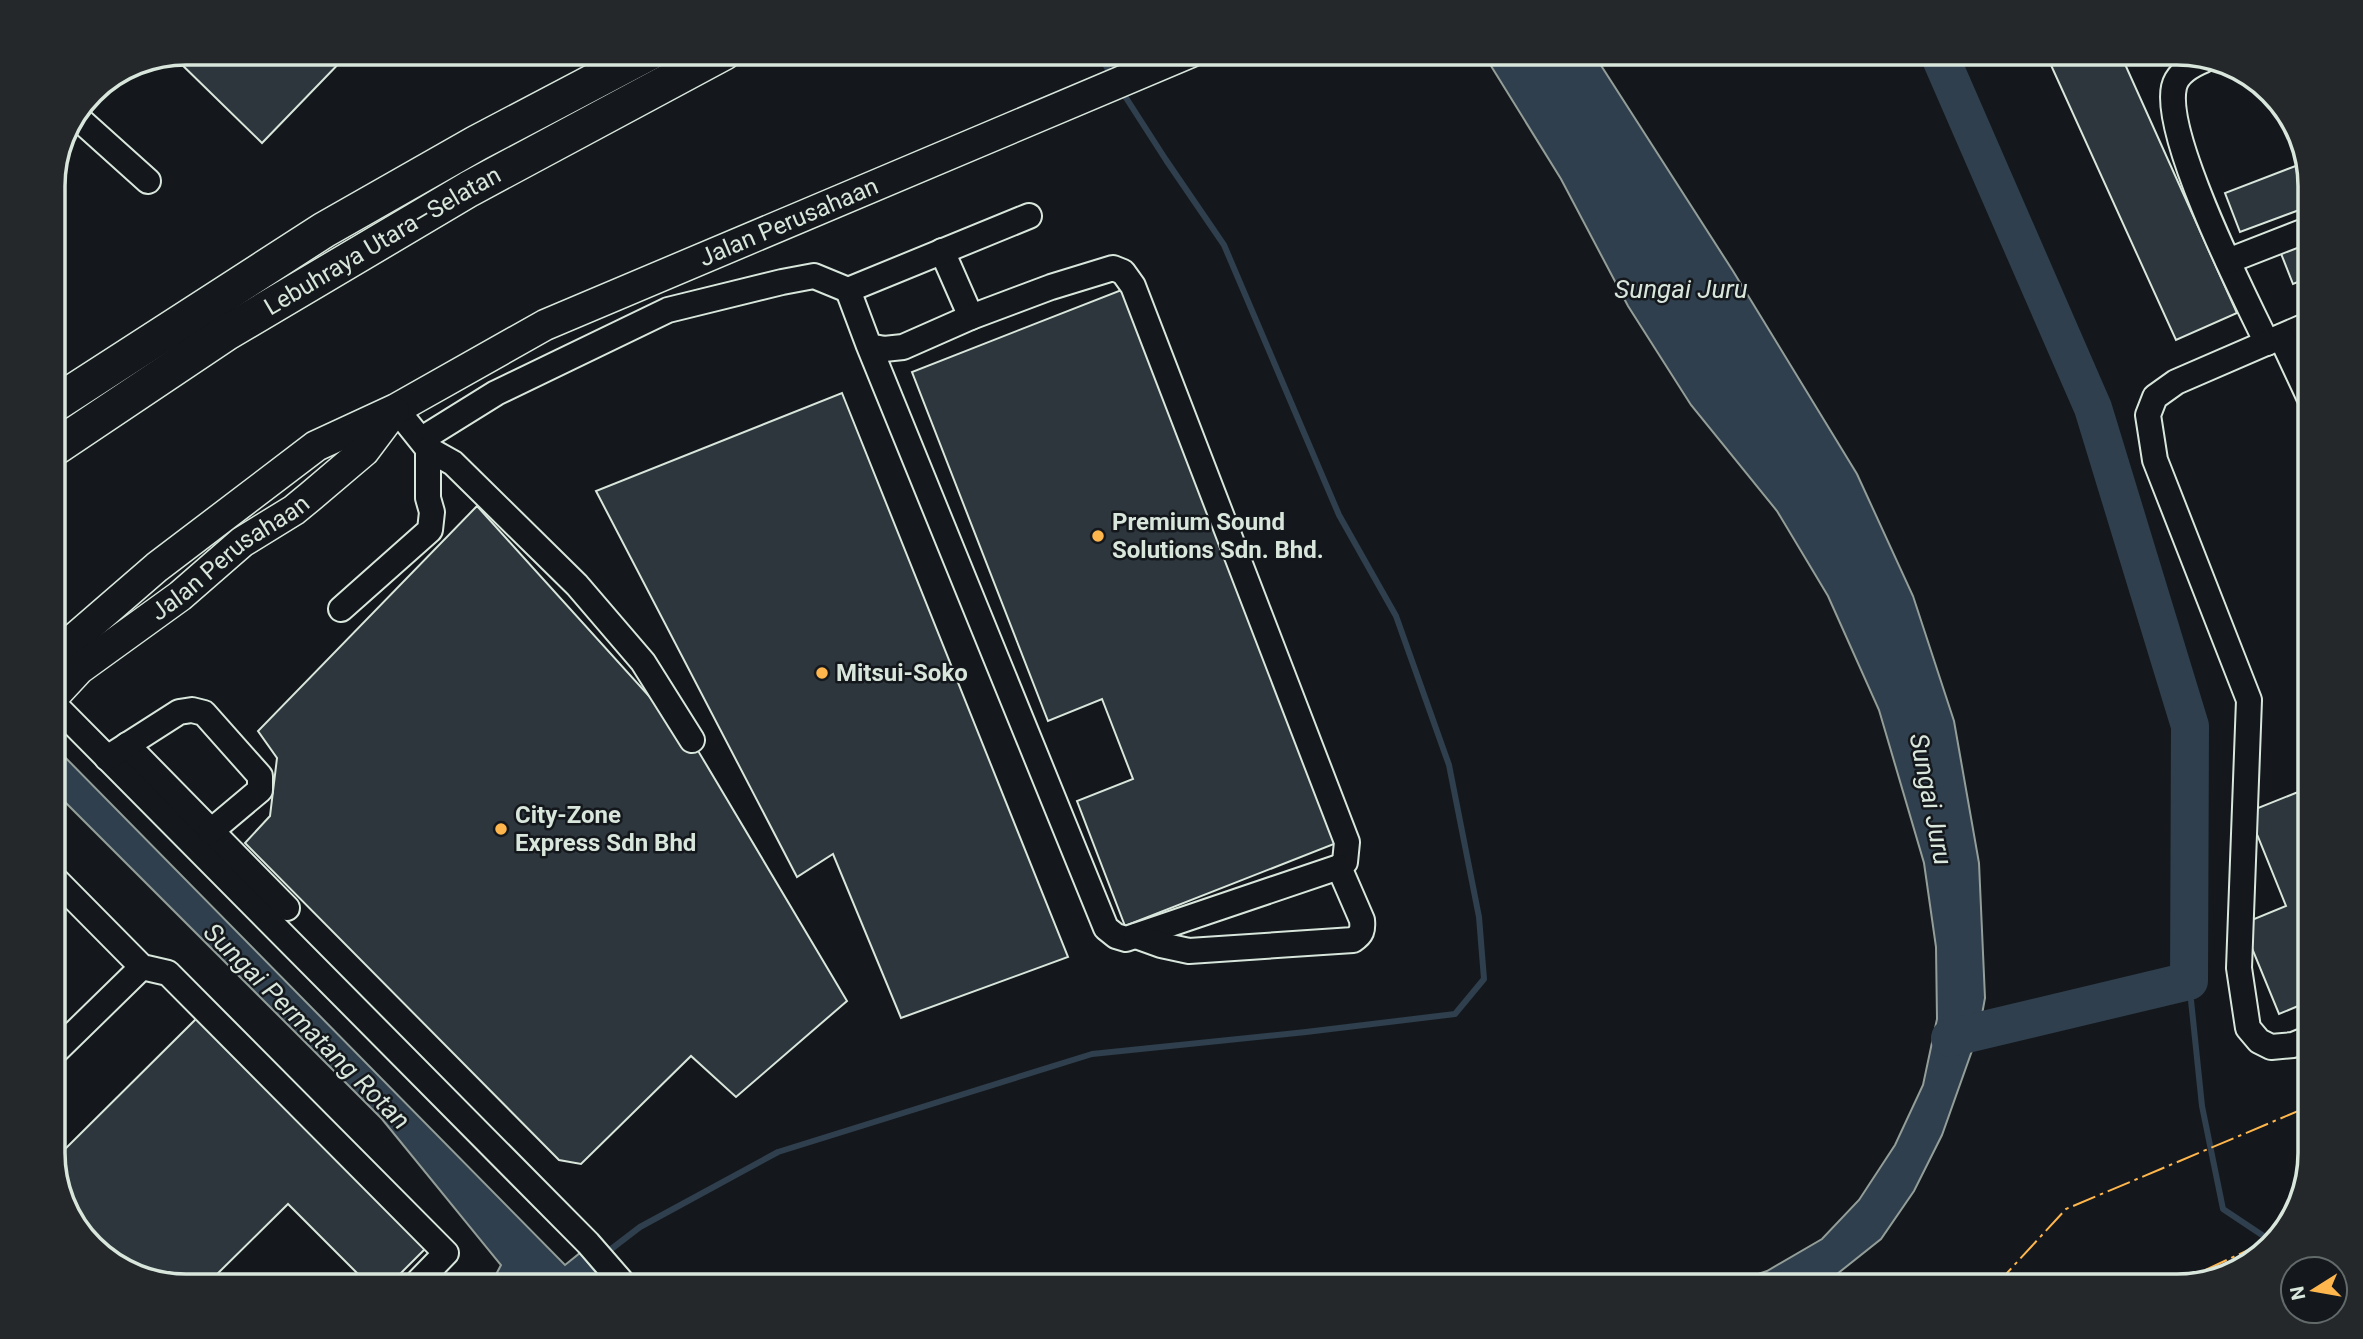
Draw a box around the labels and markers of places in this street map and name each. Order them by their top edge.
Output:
place label: Premium Sound Solutions Sdn. Bhd. [1112,508,1324,564]
marker: Premium Sound Solutions Sdn. Bhd. [1090,528,1106,544]
place label: Mitsui-Soko [836,659,968,687]
marker: Mitsui-Soko [814,665,830,681]
place label: City-Zone Express Sdn Bhd [515,801,696,857]
marker: City-Zone Express Sdn Bhd [493,821,509,837]

